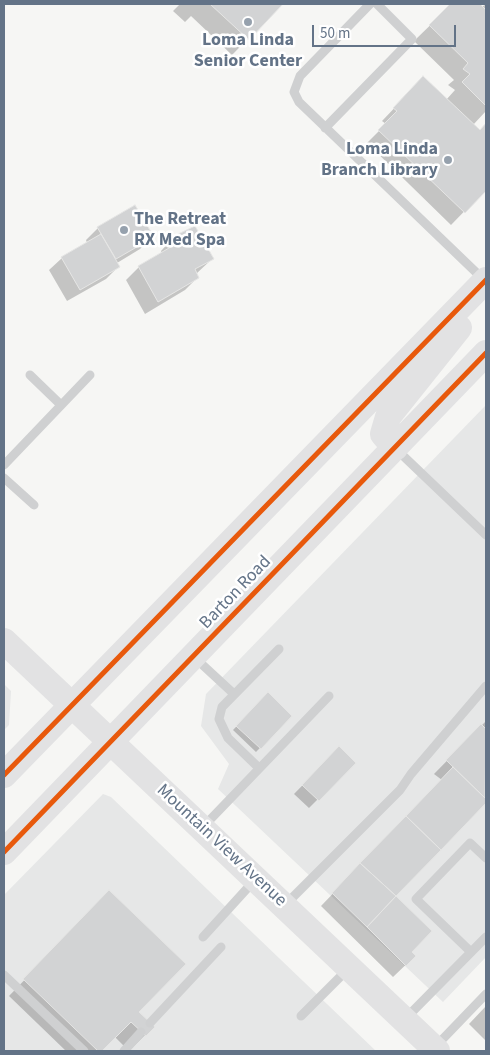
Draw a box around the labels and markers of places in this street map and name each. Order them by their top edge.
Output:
marker: Loma Linda Senior Center [242,16,254,28]
place label: Loma Linda Senior Center [194,30,302,72]
place label: Loma Linda Branch Library [321,139,438,182]
marker: Loma Linda Branch Library [442,154,454,166]
place label: The Retreat RX Med Spa [134,209,226,252]
marker: The Retreat RX Med Spa [118,224,130,236]

